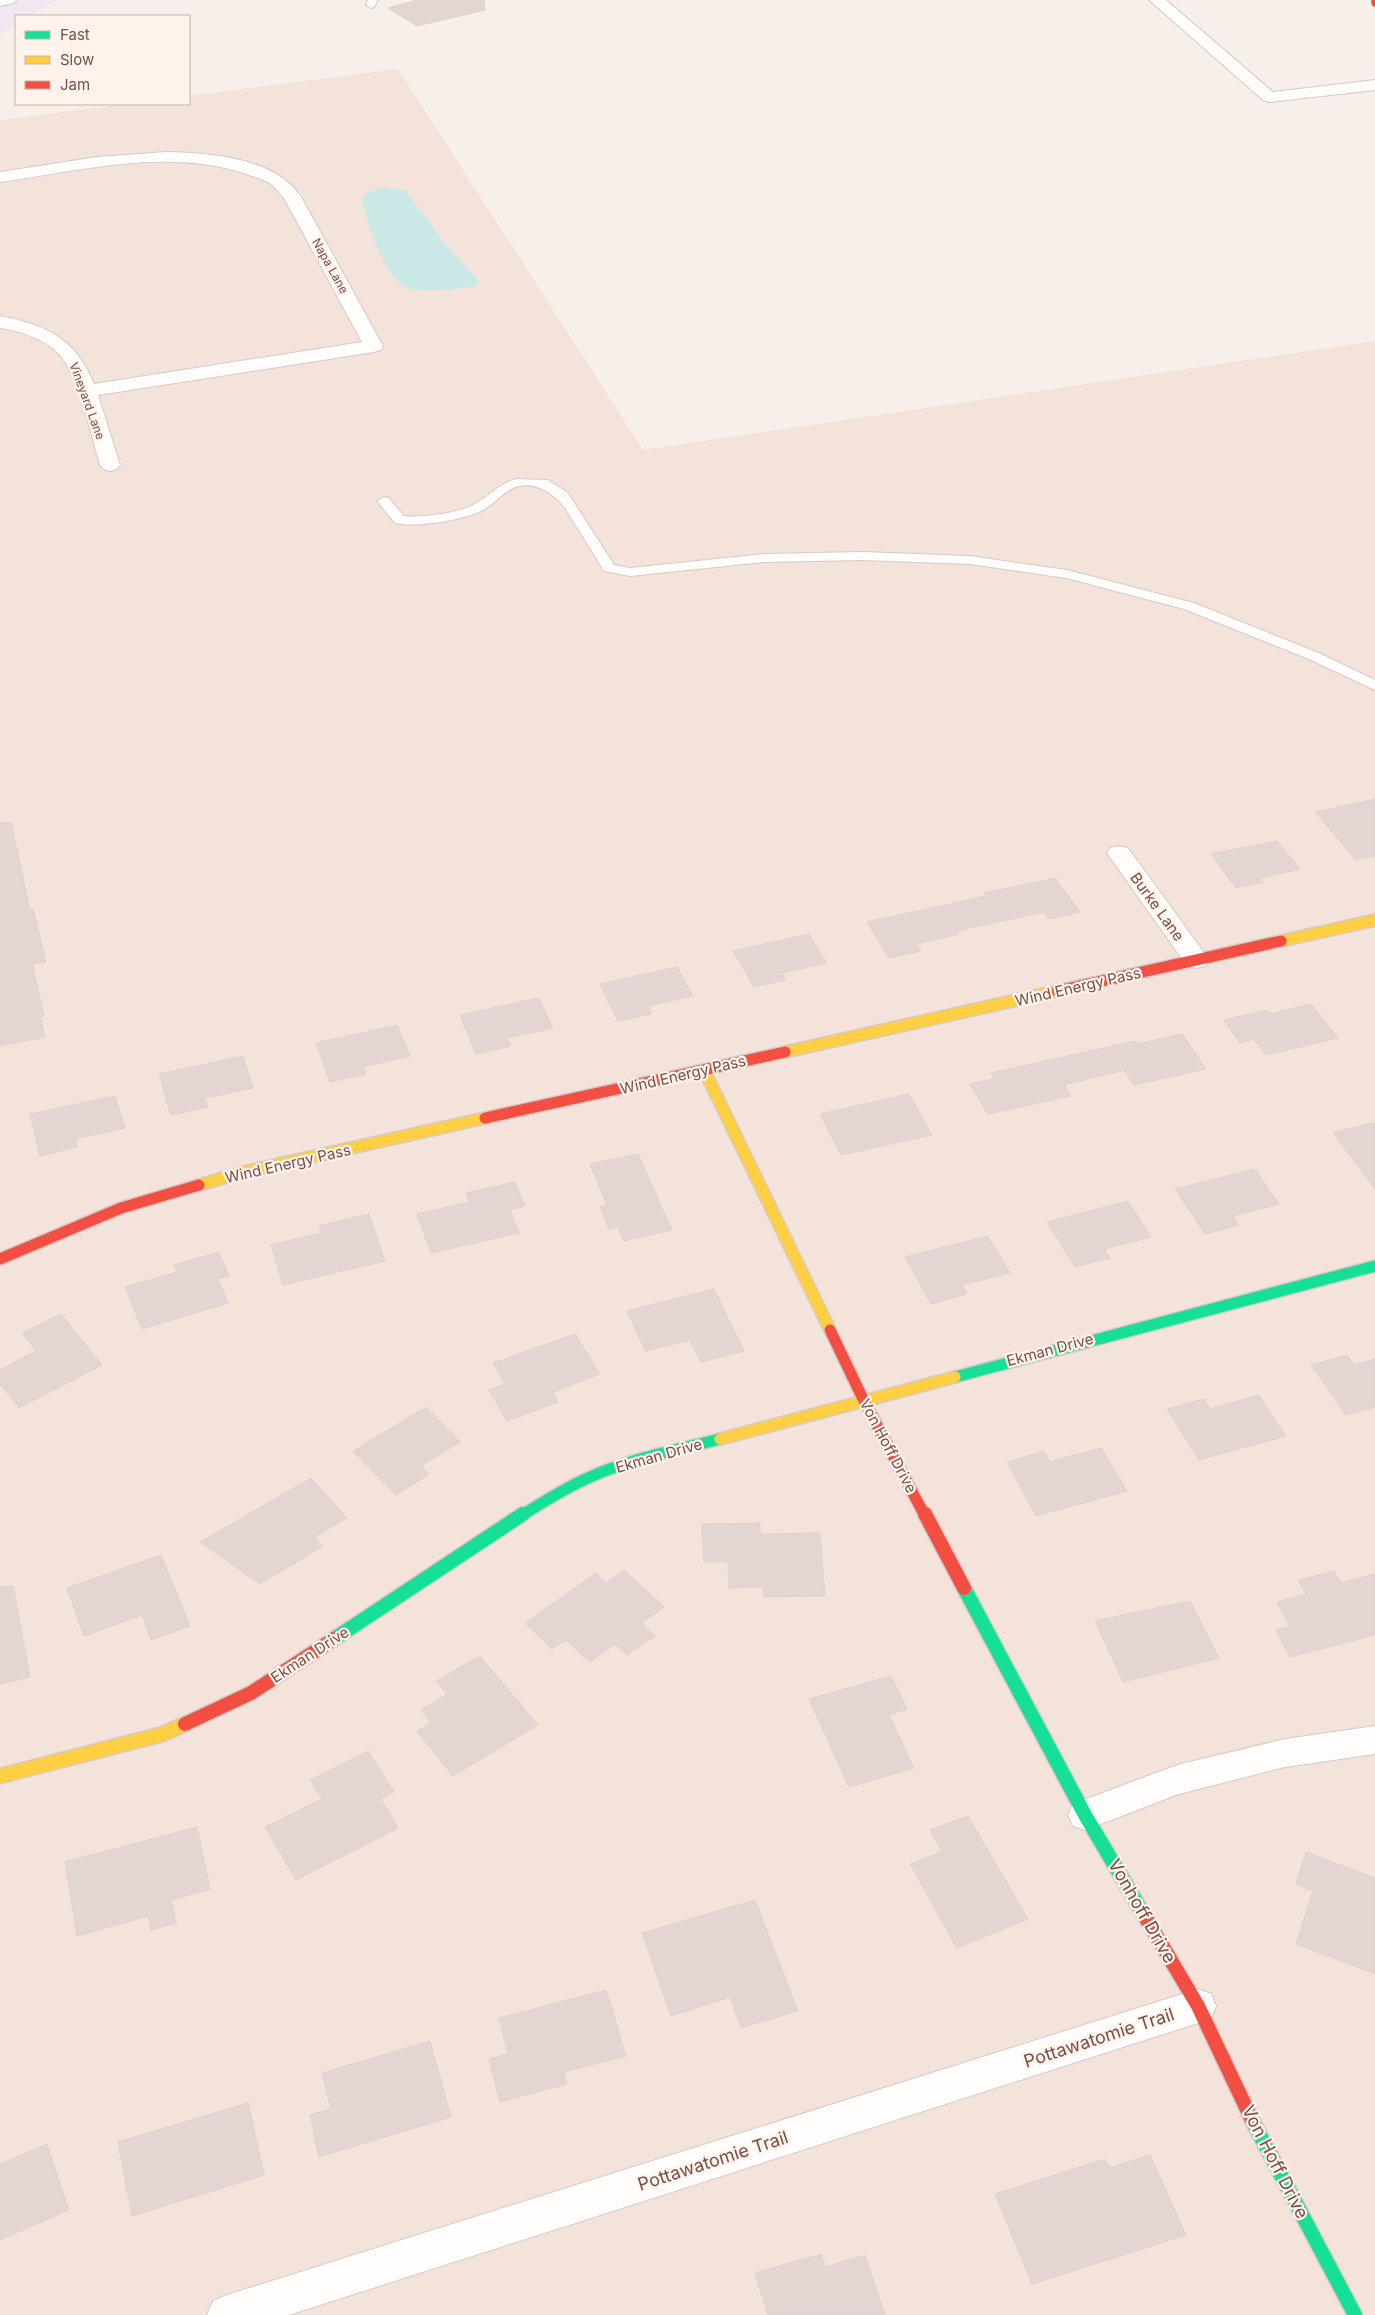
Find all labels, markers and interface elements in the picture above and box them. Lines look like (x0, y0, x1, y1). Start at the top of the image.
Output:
legend (15, 15, 190, 105)
text: Fast (60, 25, 90, 44)
text: Slow (60, 50, 94, 69)
text: Jam (60, 75, 90, 94)
street label: Napa Lane (309, 235, 352, 296)
street label: Vineyard Lane (67, 360, 108, 442)
street label: Burke Lane (1126, 869, 1189, 945)
street label: Wind Energy Pass (1013, 963, 1143, 1010)
street label: Wind Energy Pass (618, 1051, 748, 1098)
street label: Wind Energy Pass (223, 1140, 353, 1187)
street label: Ekman Drive (1004, 1329, 1095, 1370)
street label: Von Hoff Drive (856, 1395, 921, 1496)
street label: Ekman Drive (613, 1434, 704, 1477)
street label: Ekman Drive (267, 1622, 352, 1687)
street label: Vonhoff Drive (1104, 1855, 1181, 1967)
street label: Pottawatomie Trail (1021, 2003, 1177, 2072)
street label: Von Hoff Drive (1238, 2102, 1313, 2222)
street label: Pottawatomie Trail (635, 2126, 791, 2195)

